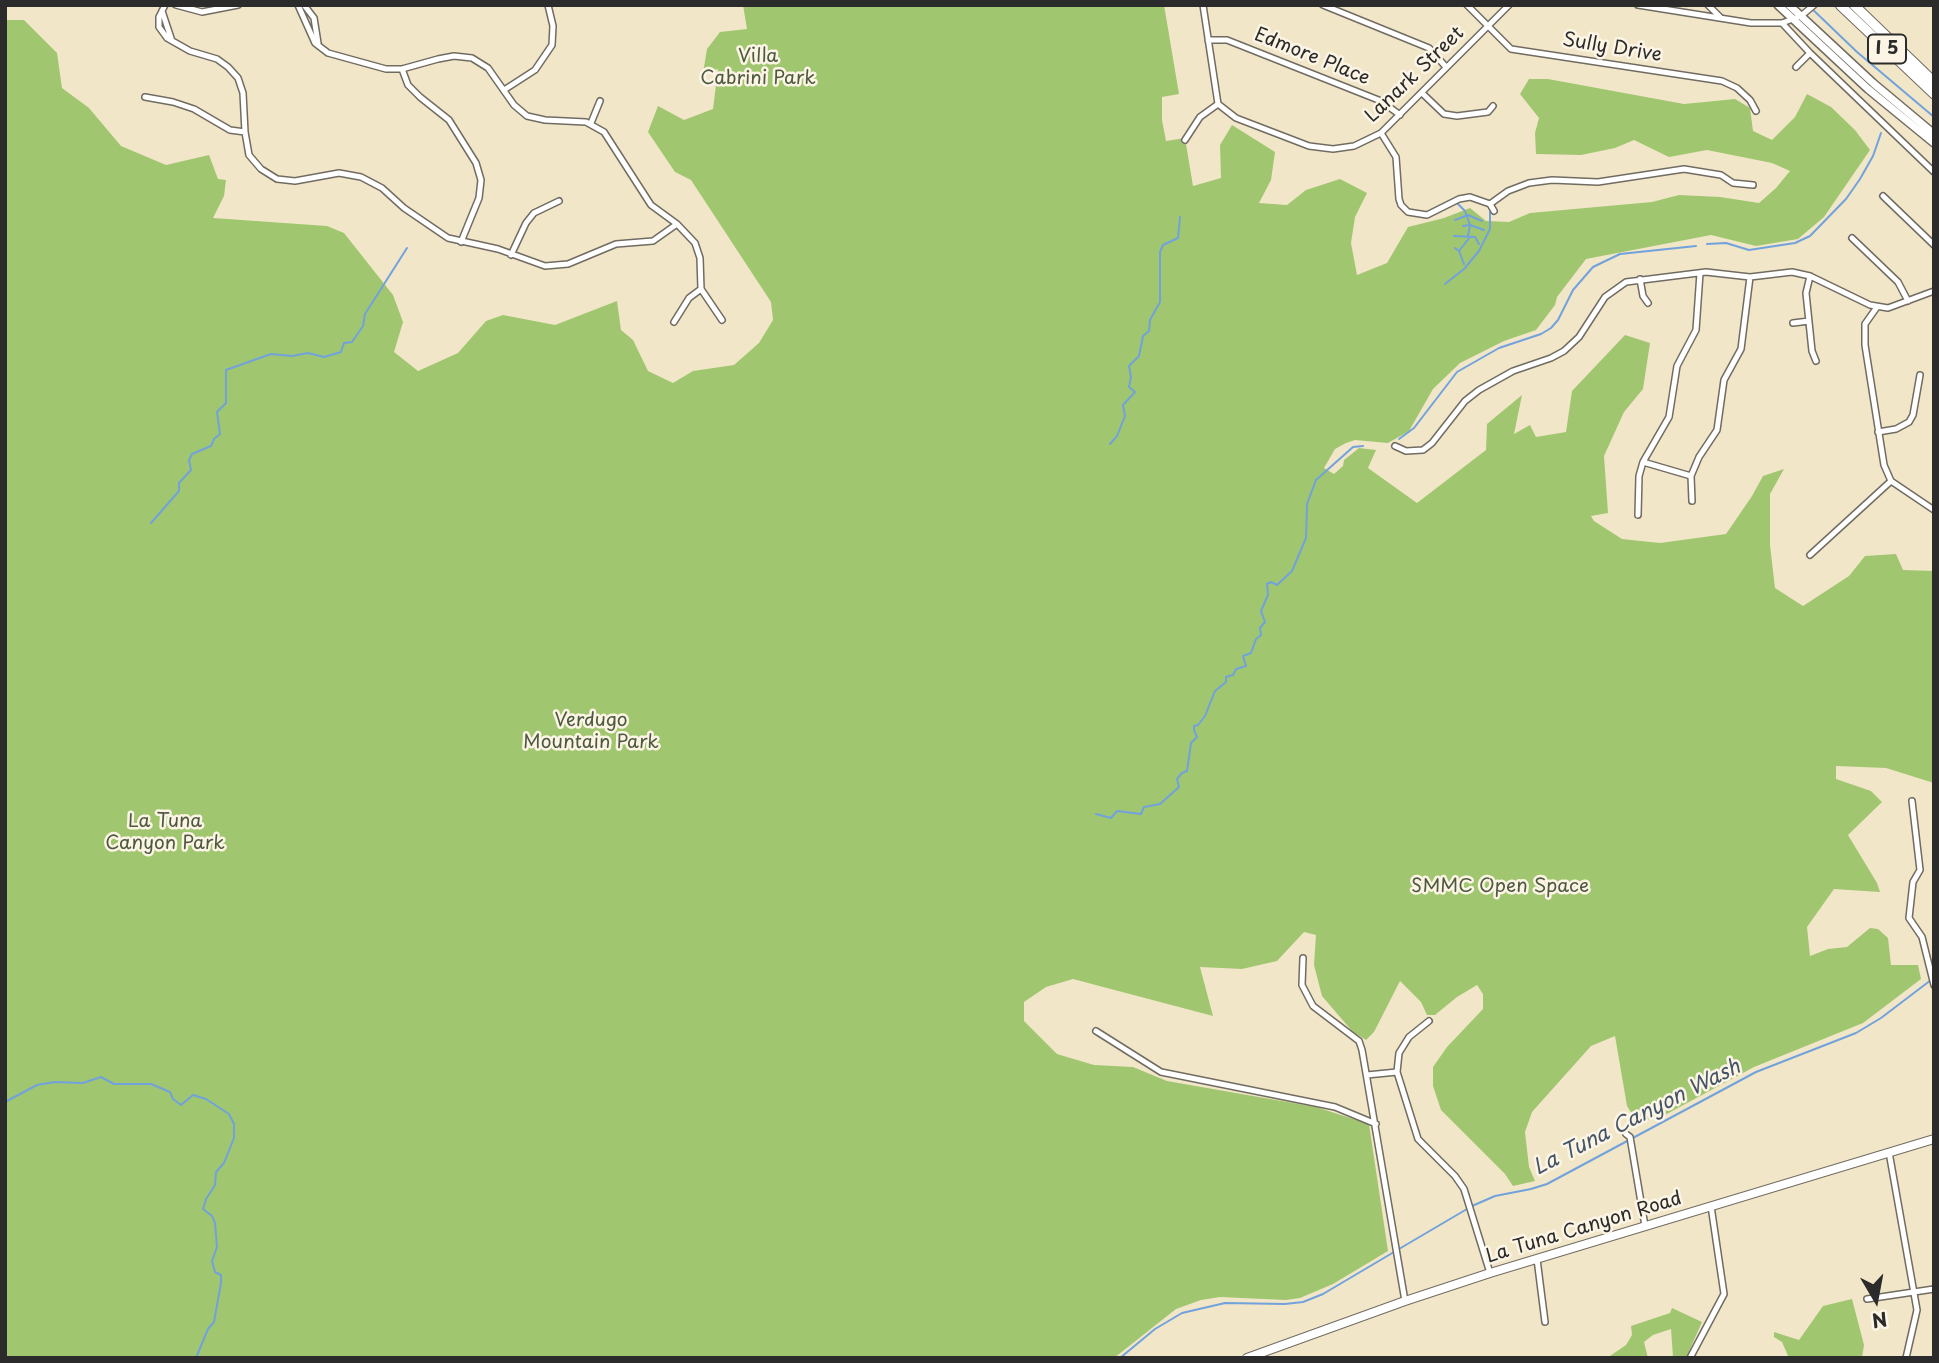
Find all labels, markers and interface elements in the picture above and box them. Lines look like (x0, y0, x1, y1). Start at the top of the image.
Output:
street label: Lanark Street (1361, 22, 1469, 128)
street label: Edmore Place (1251, 24, 1373, 90)
street label: Sully Drive (1561, 29, 1663, 67)
road number: I 5 (1868, 34, 1906, 64)
park label: Villa Cabrini Park (700, 46, 816, 90)
park label: Verdugo Mountain Park (523, 710, 659, 754)
park label: La Tuna Canyon Park (105, 811, 225, 855)
park label: SMMC Open Space (1411, 876, 1589, 898)
water label: La Tuna Canyon Wash (1529, 1055, 1745, 1181)
street label: La Tuna Canyon Road (1483, 1187, 1685, 1269)
north arrow (1841, 1265, 1911, 1335)
text: N (1870, 1306, 1889, 1336)

